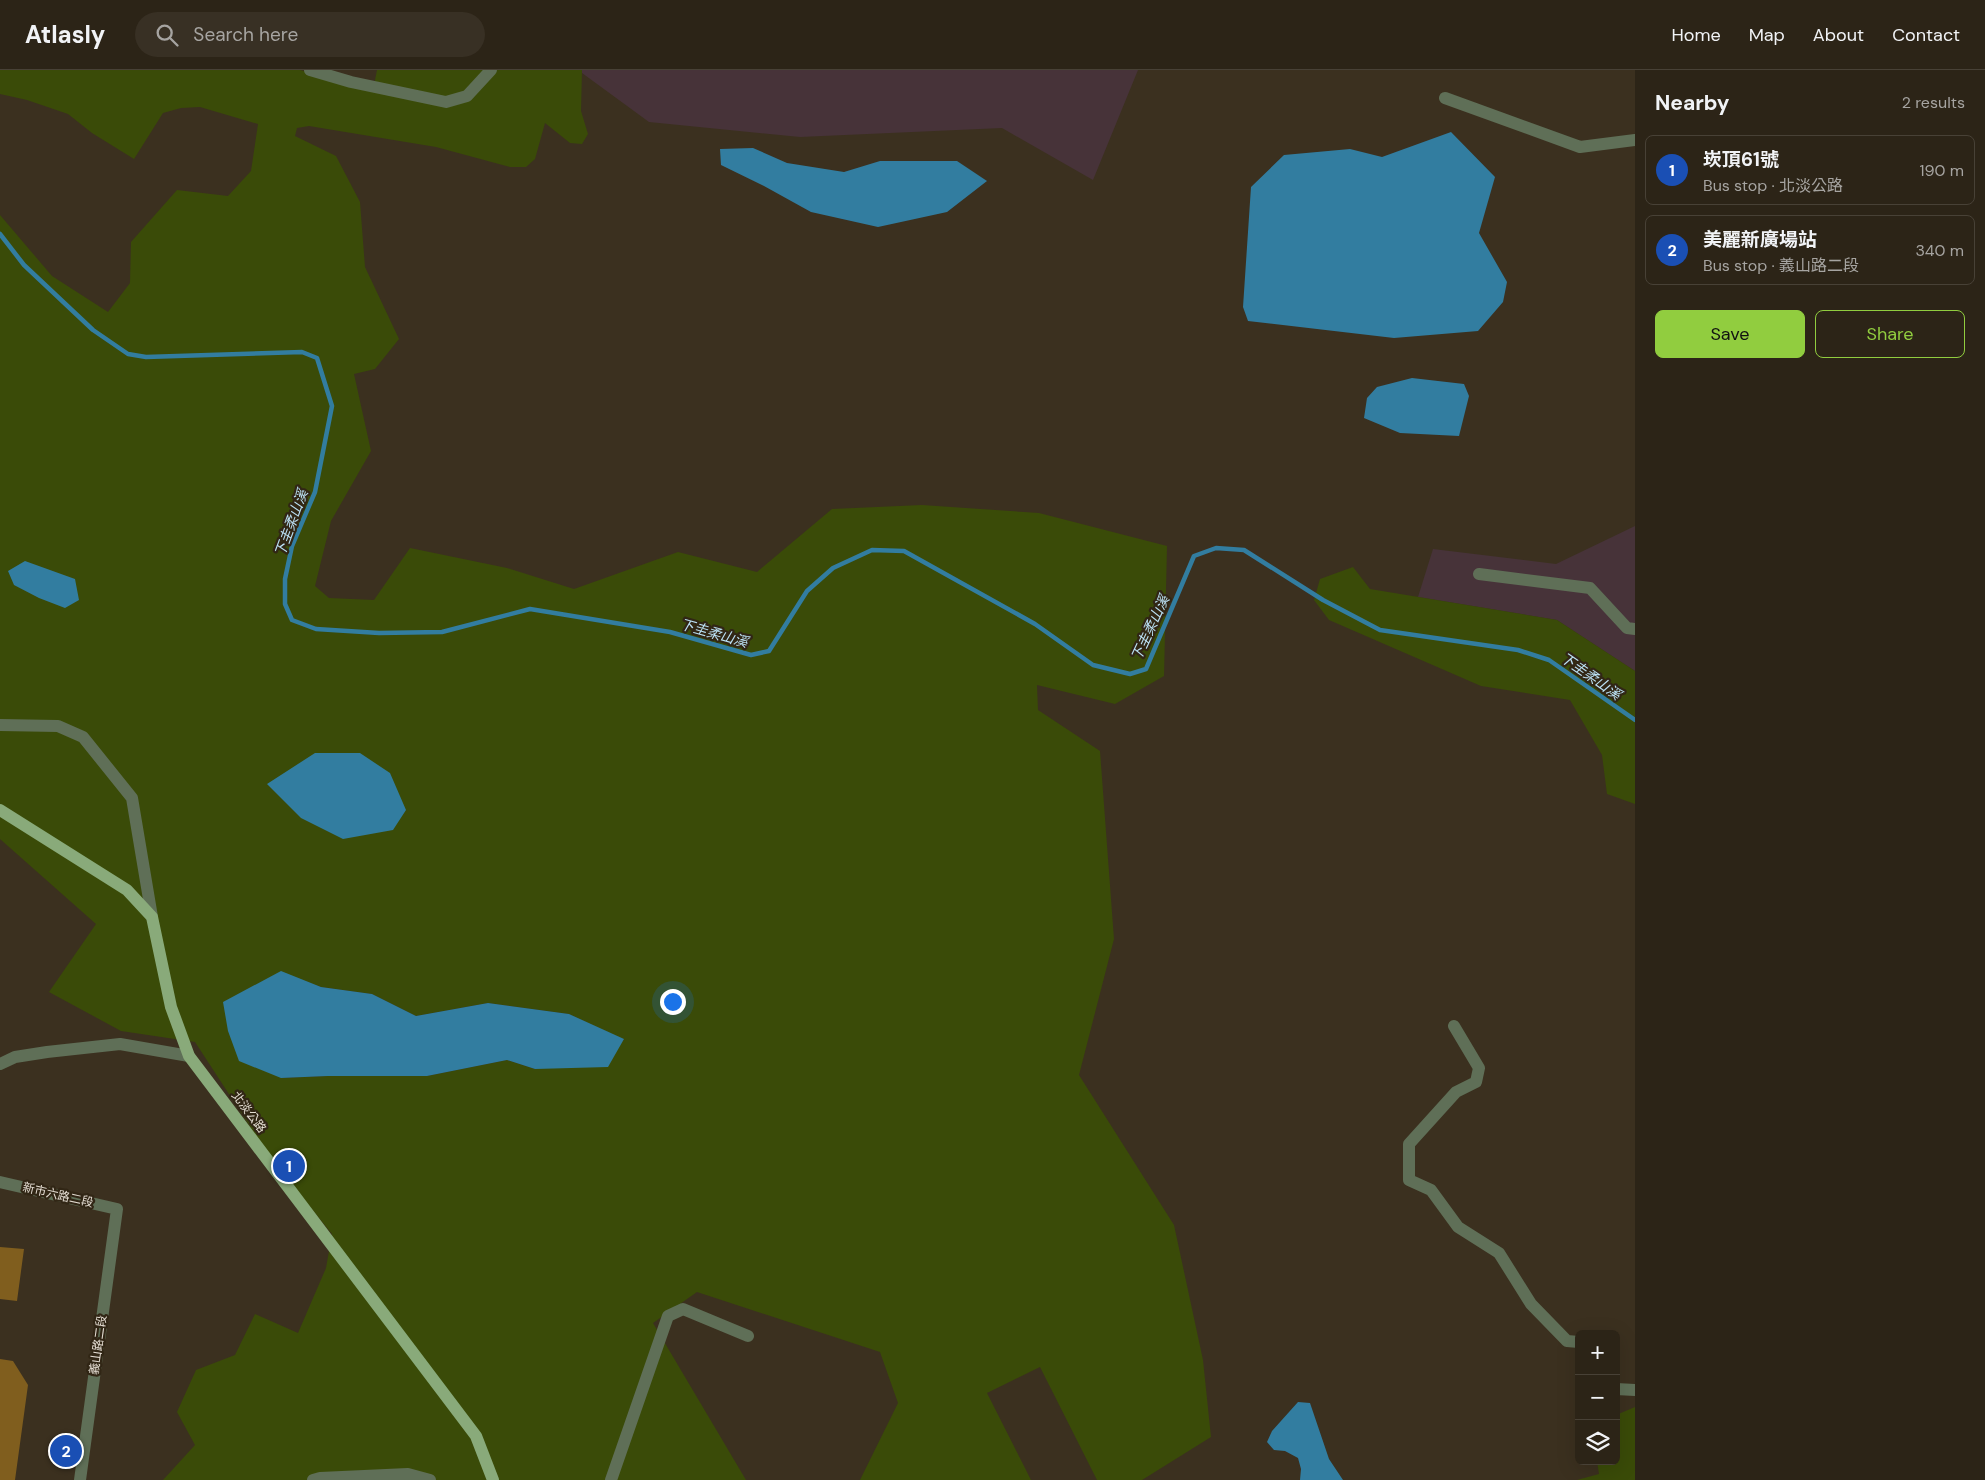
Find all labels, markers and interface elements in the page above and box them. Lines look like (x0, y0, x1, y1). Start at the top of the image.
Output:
search box (135, 12, 485, 57)
text: Atlasly (25, 19, 105, 50)
icon: search (153, 21, 181, 49)
text: Search here (193, 22, 298, 47)
text: Home (1671, 23, 1721, 47)
text: Map (1749, 23, 1785, 47)
text: About (1813, 23, 1864, 47)
text: Contact (1892, 23, 1960, 47)
text: Nearby (1655, 89, 1729, 117)
text: 2 results (1902, 92, 1965, 113)
text: 崁頂61號 (1703, 147, 1779, 172)
text: 1 (1669, 160, 1675, 181)
text: 190 m (1920, 160, 1964, 181)
text: Bus stop · 北淡公路 (1703, 175, 1843, 196)
text: 美麗新廣場站 (1703, 227, 1817, 252)
text: 2 (1667, 240, 1677, 261)
text: 340 m (1915, 240, 1964, 261)
text: Bus stop · 義山路二段 (1703, 255, 1859, 276)
button: Save (1655, 310, 1805, 358)
button: Share (1815, 310, 1965, 358)
water label: 下圭柔山溪 (271, 485, 312, 559)
water label: 下圭柔山溪 (1127, 591, 1174, 664)
water label: 下圭柔山溪 (678, 615, 752, 652)
water label: 下圭柔山溪 (1557, 649, 1626, 705)
your location (660, 989, 686, 1015)
street label: 北淡公路 (228, 1088, 270, 1136)
pin: 1 (273, 1147, 305, 1185)
street label: 新市六路二段 (21, 1179, 95, 1211)
street label: 義山路二段 (86, 1314, 110, 1376)
map controls (1575, 1330, 1620, 1465)
button: + (1575, 1330, 1620, 1375)
button: − (1575, 1375, 1620, 1420)
button: layers (1575, 1420, 1620, 1465)
pin: 2 (50, 1432, 82, 1470)

